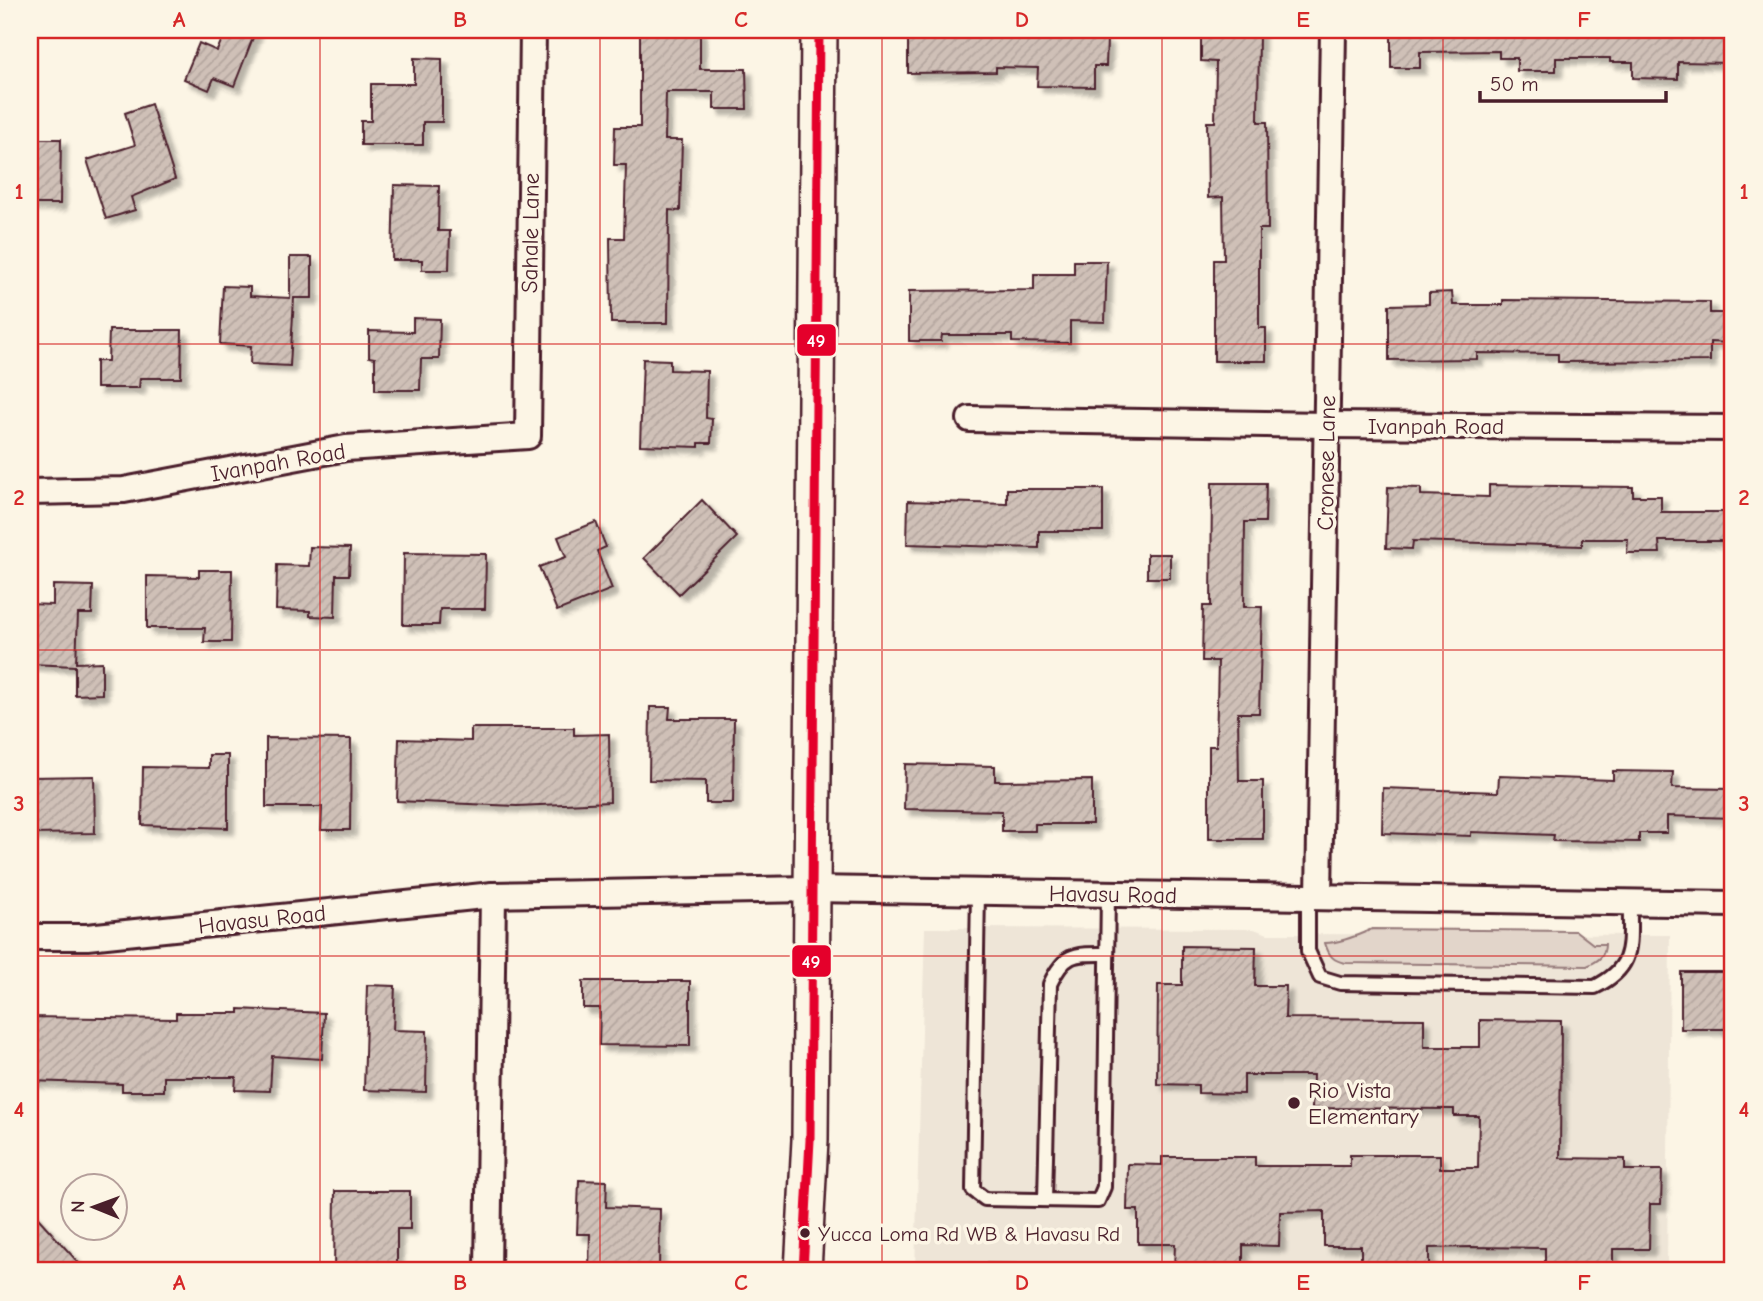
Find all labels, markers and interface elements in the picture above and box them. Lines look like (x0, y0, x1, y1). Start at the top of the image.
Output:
text: A (173, 6, 186, 33)
text: B (453, 6, 467, 33)
text: C (734, 6, 748, 33)
text: D (1015, 6, 1029, 33)
text: E (1296, 6, 1310, 33)
text: F (1577, 6, 1591, 33)
scale bar (1480, 60, 1665, 104)
text: 50 m (1490, 72, 1539, 96)
street label: Sahale Lane (516, 173, 545, 293)
text: 1 (14, 178, 24, 205)
text: 1 (1739, 178, 1749, 205)
line badge: 49 (796, 323, 837, 357)
text: 49 (807, 330, 825, 352)
street label: Cronese Lane (1312, 395, 1341, 531)
street label: Ivanpah Road (1368, 413, 1504, 440)
street label: Ivanpah Road (209, 437, 348, 488)
text: 2 (13, 484, 25, 511)
text: 2 (1738, 484, 1750, 511)
text: 3 (13, 790, 25, 817)
text: 3 (1738, 790, 1750, 817)
street label: Havasu Road (1049, 880, 1177, 909)
street label: Havasu Road (197, 899, 327, 940)
line badge: 49 (791, 944, 832, 978)
text: 49 (802, 951, 820, 973)
place label: Rio Vista Elementary (1308, 1077, 1420, 1130)
marker: Rio Vista Elementary (1286, 1095, 1302, 1111)
text: 4 (14, 1096, 25, 1123)
text: 4 (1739, 1096, 1750, 1123)
north arrow (60, 1172, 130, 1242)
text: N (67, 1200, 89, 1213)
place label: Yucca Loma Rd WB & Havasu Rd (818, 1222, 1120, 1246)
marker: Yucca Loma Rd WB & Havasu Rd (798, 1226, 812, 1240)
text: A (173, 1269, 186, 1296)
text: B (453, 1269, 467, 1296)
text: C (734, 1269, 748, 1296)
text: D (1015, 1269, 1029, 1296)
text: E (1296, 1269, 1310, 1296)
text: F (1577, 1269, 1591, 1296)

